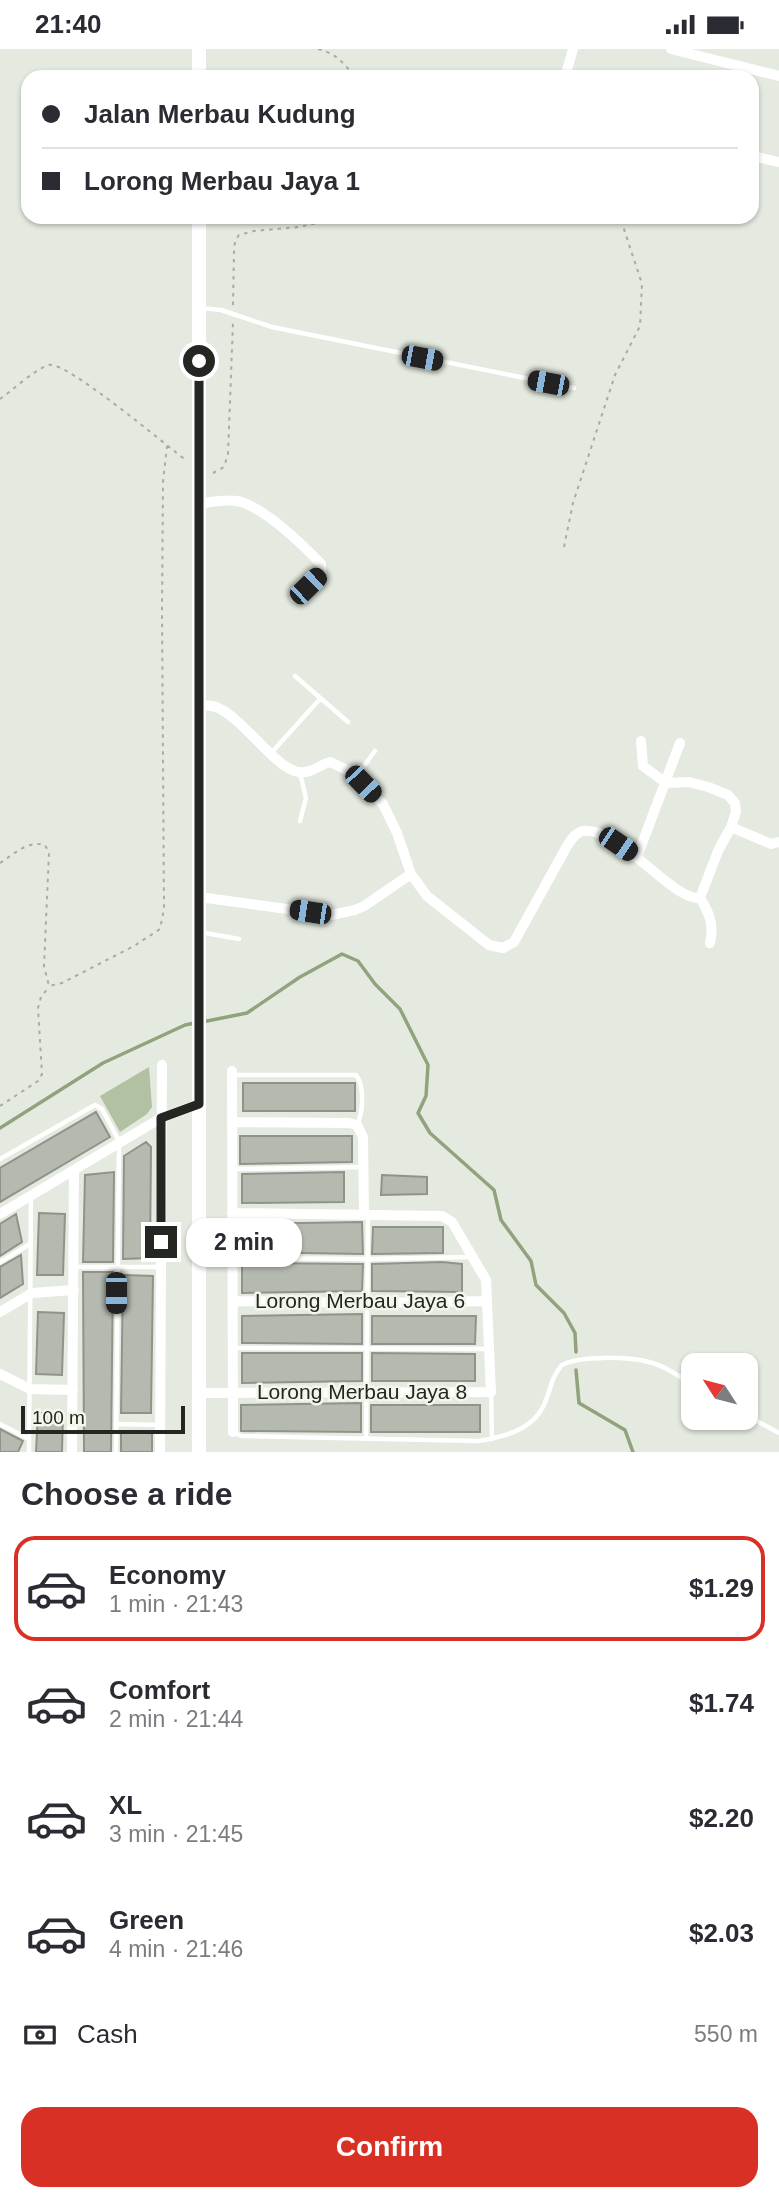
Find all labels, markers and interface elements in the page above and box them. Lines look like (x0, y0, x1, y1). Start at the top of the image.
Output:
text: 21:40 (35, 9, 102, 39)
text: Jalan Merbau Kudung (84, 99, 356, 129)
text: Lorong Merbau Jaya 1 (84, 166, 360, 196)
car (400, 344, 445, 372)
route start (183, 345, 215, 377)
car (526, 369, 571, 397)
car (286, 564, 331, 608)
car (341, 762, 386, 806)
car (595, 824, 642, 864)
car (288, 898, 333, 926)
callout: 2 min (186, 1217, 301, 1267)
route end (145, 1226, 177, 1258)
text: 2 min (214, 1229, 274, 1255)
car (106, 1272, 127, 1314)
street label: Lorong Merbau Jaya 6 (255, 1289, 465, 1312)
north arrow (681, 1353, 758, 1430)
map controls (681, 1353, 758, 1430)
street label: Lorong Merbau Jaya 8 (257, 1380, 467, 1403)
scale bar (21, 1403, 186, 1435)
text: 100 m (32, 1407, 85, 1428)
text: Choose a ride (21, 1476, 233, 1512)
icon: car (25, 1557, 88, 1620)
text: Economy (109, 1560, 226, 1590)
text: $1.29 (689, 1573, 754, 1603)
text: 1 min · 21:43 (109, 1591, 243, 1617)
icon: car (25, 1672, 88, 1735)
text: Comfort (109, 1675, 210, 1705)
text: $1.74 (689, 1688, 754, 1718)
text: 2 min · 21:44 (109, 1706, 243, 1732)
icon: car (25, 1787, 88, 1850)
text: XL (109, 1790, 142, 1820)
text: $2.20 (689, 1803, 754, 1833)
text: 3 min · 21:45 (109, 1821, 243, 1847)
icon: car (25, 1902, 88, 1965)
text: Green (109, 1905, 184, 1935)
text: $2.03 (689, 1918, 754, 1948)
text: 4 min · 21:46 (109, 1936, 243, 1962)
icon: cash (21, 2016, 59, 2054)
text: Cash (77, 2019, 138, 2049)
text: 550 m (694, 2021, 758, 2047)
button: Confirm (21, 2107, 758, 2187)

